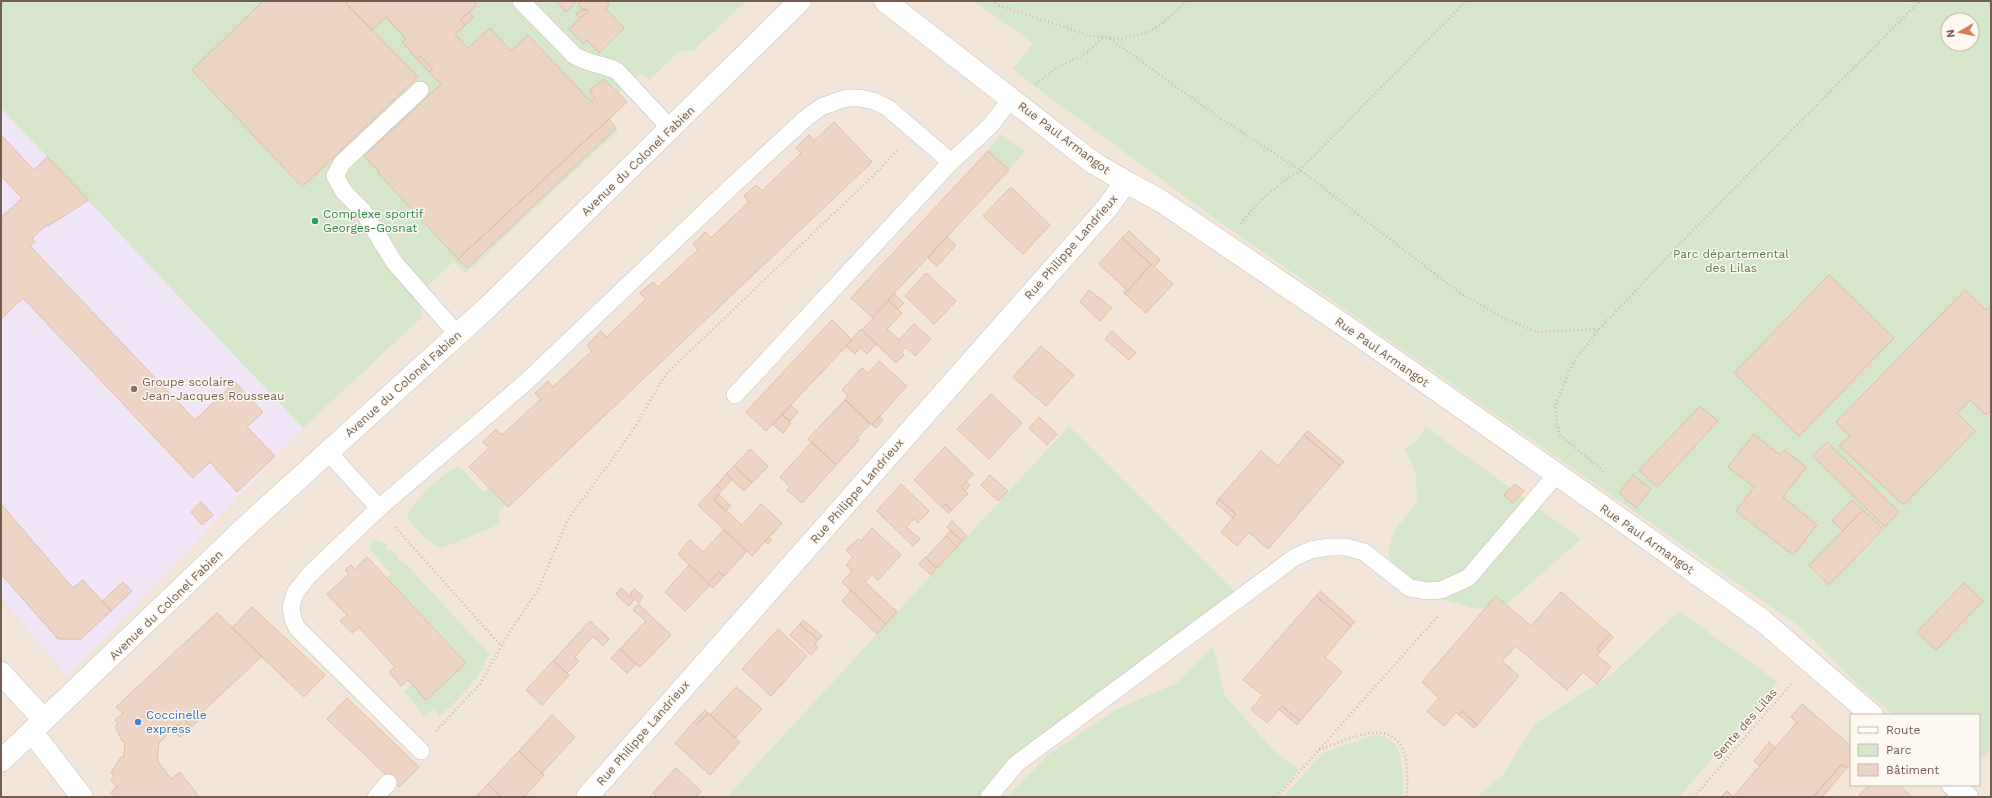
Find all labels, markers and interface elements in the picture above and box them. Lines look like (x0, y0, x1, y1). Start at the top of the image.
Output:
north arrow (1940, 12, 1980, 52)
text: N (1944, 28, 1958, 39)
street label: Rue Paul Armangot (1015, 99, 1113, 177)
street label: Avenue du Colonel Fabien (578, 103, 698, 219)
street label: Rue Philippe Landrieux (1021, 192, 1121, 302)
place label: Complexe sportif Georges-Gosnat (323, 207, 424, 235)
marker: Complexe sportif Georges-Gosnat (310, 216, 320, 226)
park label: Parc départemental des Lilas (1673, 247, 1789, 275)
street label: Rue Paul Armangot (1332, 314, 1432, 390)
street label: Avenue du Colonel Fabien (342, 328, 464, 440)
place label: Groupe scolaire Jean-Jacques Rousseau (142, 375, 284, 403)
marker: Groupe scolaire Jean-Jacques Rousseau (129, 384, 139, 394)
street label: Rue Philippe Landrieux (807, 436, 907, 546)
street label: Rue Paul Armangot (1597, 501, 1697, 577)
street label: Avenue du Colonel Fabien (106, 547, 226, 663)
street label: Rue Philippe Landrieux (593, 678, 693, 788)
street label: Sente des Lilas (1710, 685, 1780, 763)
place label: Coccinelle express (146, 708, 207, 736)
legend (1850, 714, 1980, 786)
marker: Coccinelle express (133, 717, 143, 727)
text: Route (1886, 723, 1920, 737)
text: Parc (1886, 743, 1912, 757)
text: Bâtiment (1886, 763, 1939, 777)

